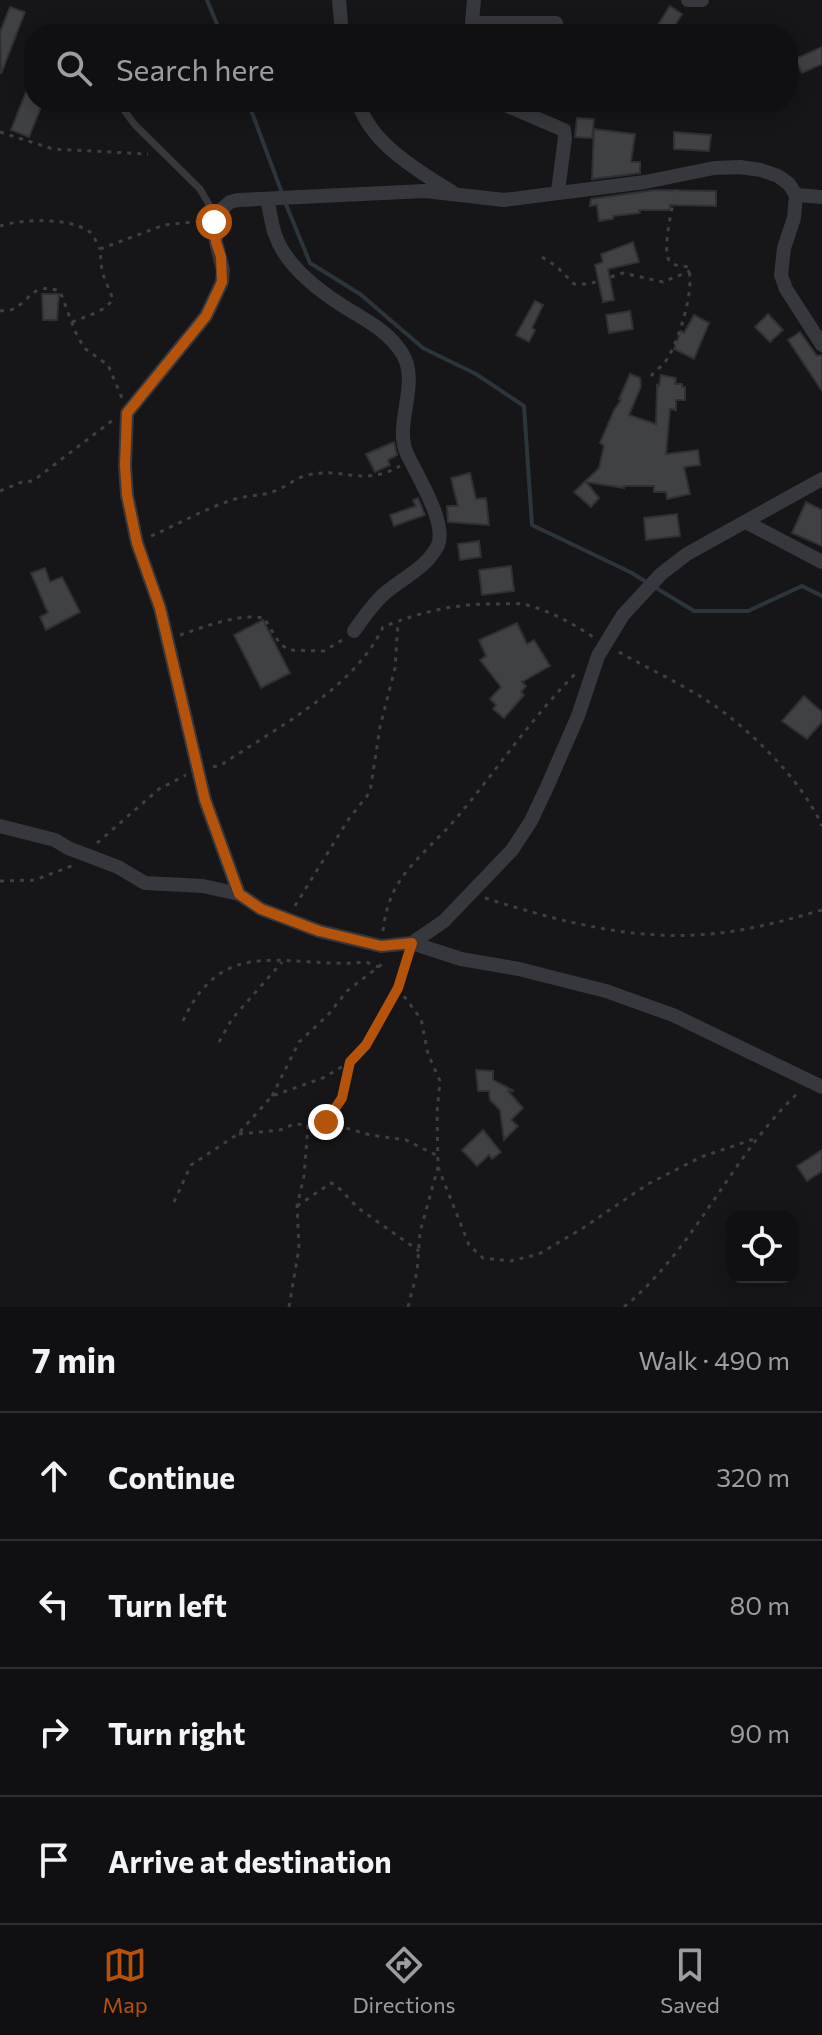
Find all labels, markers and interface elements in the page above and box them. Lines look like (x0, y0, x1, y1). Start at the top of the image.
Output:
search box (24, 24, 798, 112)
icon: search (52, 46, 96, 90)
text: Search here (116, 50, 275, 87)
route start (196, 204, 232, 240)
route end (308, 1104, 344, 1140)
map controls (726, 1211, 798, 1283)
button: locate (726, 1211, 798, 1283)
text: 7 min (32, 1338, 116, 1380)
text: Walk · 490 m (638, 1344, 790, 1375)
icon: ahead (32, 1454, 76, 1498)
text: Continue (108, 1458, 235, 1495)
text: 320 m (716, 1461, 790, 1492)
icon: left (32, 1582, 76, 1626)
text: Turn left (108, 1586, 227, 1623)
text: 80 m (730, 1589, 790, 1620)
icon: right (32, 1710, 76, 1754)
text: Turn right (108, 1714, 245, 1751)
text: 90 m (730, 1717, 790, 1748)
icon: arrive (32, 1838, 76, 1882)
text: Arrive at destination (108, 1842, 392, 1879)
tab: Map (102, 1943, 148, 2018)
tab: Directions (352, 1943, 456, 2018)
tab: Saved (660, 1943, 720, 2018)

